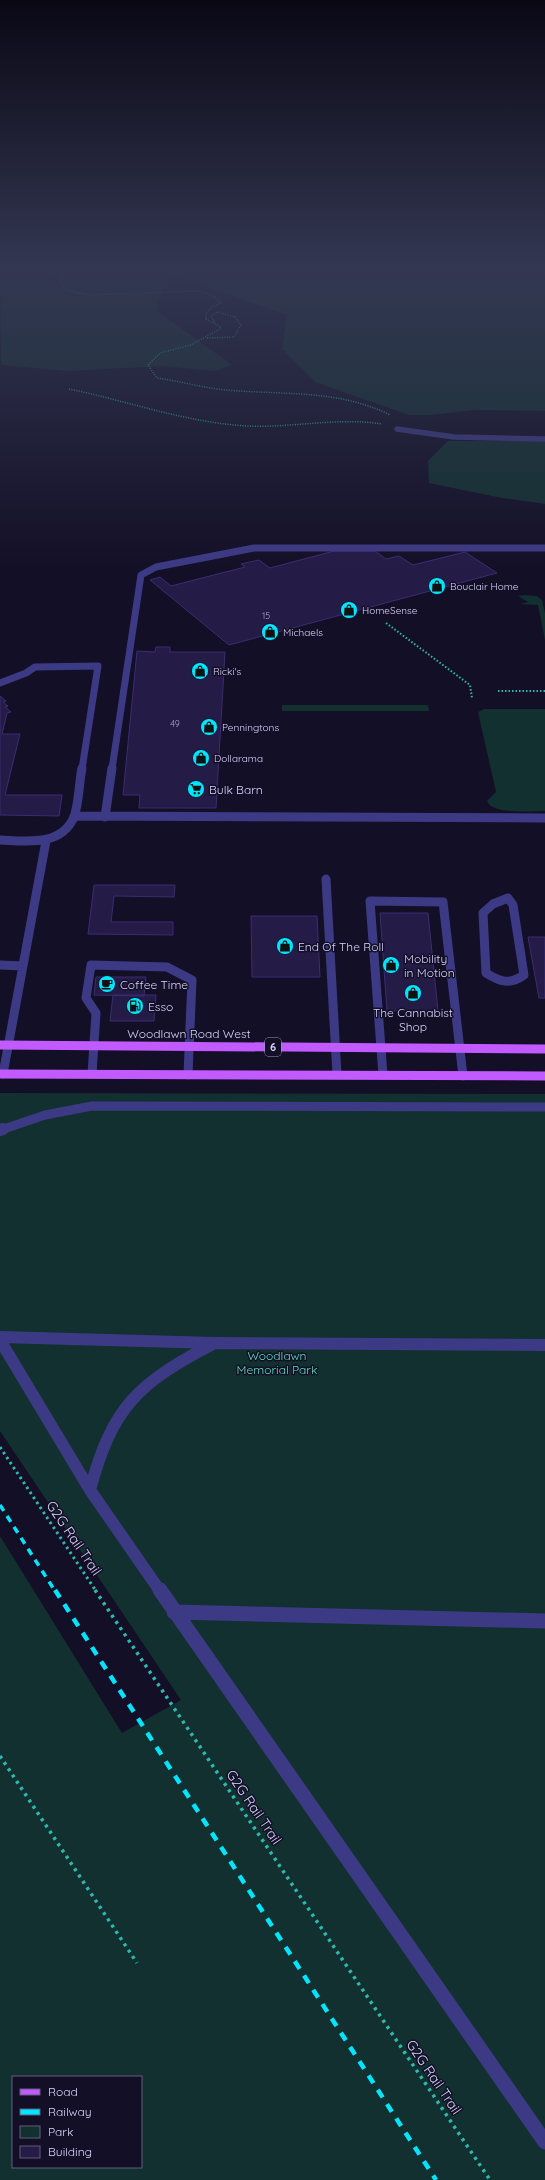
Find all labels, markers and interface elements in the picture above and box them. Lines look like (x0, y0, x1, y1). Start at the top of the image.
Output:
shop icon: Bouclair Home (427, 576, 447, 596)
place label: Bouclair Home (450, 580, 519, 593)
shop icon: HomeSense (339, 600, 359, 620)
place label: HomeSense (362, 604, 418, 617)
house number: 15 (262, 610, 270, 621)
shop icon: Michaels (260, 622, 280, 642)
place label: Michaels (283, 626, 323, 639)
shop icon: Ricki's (190, 661, 210, 681)
place label: Ricki's (213, 665, 241, 678)
shop icon: Penningtons (199, 717, 219, 737)
house number: 49 (170, 718, 180, 729)
place label: Penningtons (222, 721, 279, 734)
shop icon: Dollarama (191, 748, 211, 768)
place label: Dollarama (214, 752, 263, 765)
supermarket icon: Bulk Barn (186, 779, 206, 799)
place label: Bulk Barn (209, 782, 263, 797)
shop icon: End Of The Roll (275, 936, 295, 956)
place label: End Of The Roll (298, 939, 384, 954)
place label: Mobility in Motion (404, 951, 455, 980)
shop icon: Mobility in Motion (381, 955, 401, 975)
cafe icon: Coffee Time (97, 974, 117, 994)
place label: Coffee Time (120, 977, 188, 992)
shop icon: The Cannabist Shop (403, 983, 423, 1003)
fuel station icon: Esso (125, 996, 145, 1016)
place label: Esso (148, 999, 173, 1014)
place label: The Cannabist Shop (373, 1005, 453, 1034)
street label: Woodlawn Road West (127, 1026, 251, 1041)
road number: 6 (265, 1038, 281, 1056)
park label: Woodlawn Memorial Park (237, 1348, 317, 1377)
street label: G2G Rail Trail (42, 1497, 106, 1579)
street label: G2G Rail Trail (222, 1766, 286, 1848)
street label: G2G Rail Trail (402, 2036, 466, 2118)
legend (12, 2076, 142, 2168)
text: Road (48, 2084, 78, 2099)
text: Railway (48, 2104, 92, 2119)
text: Park (48, 2124, 73, 2139)
text: Building (48, 2144, 92, 2159)

